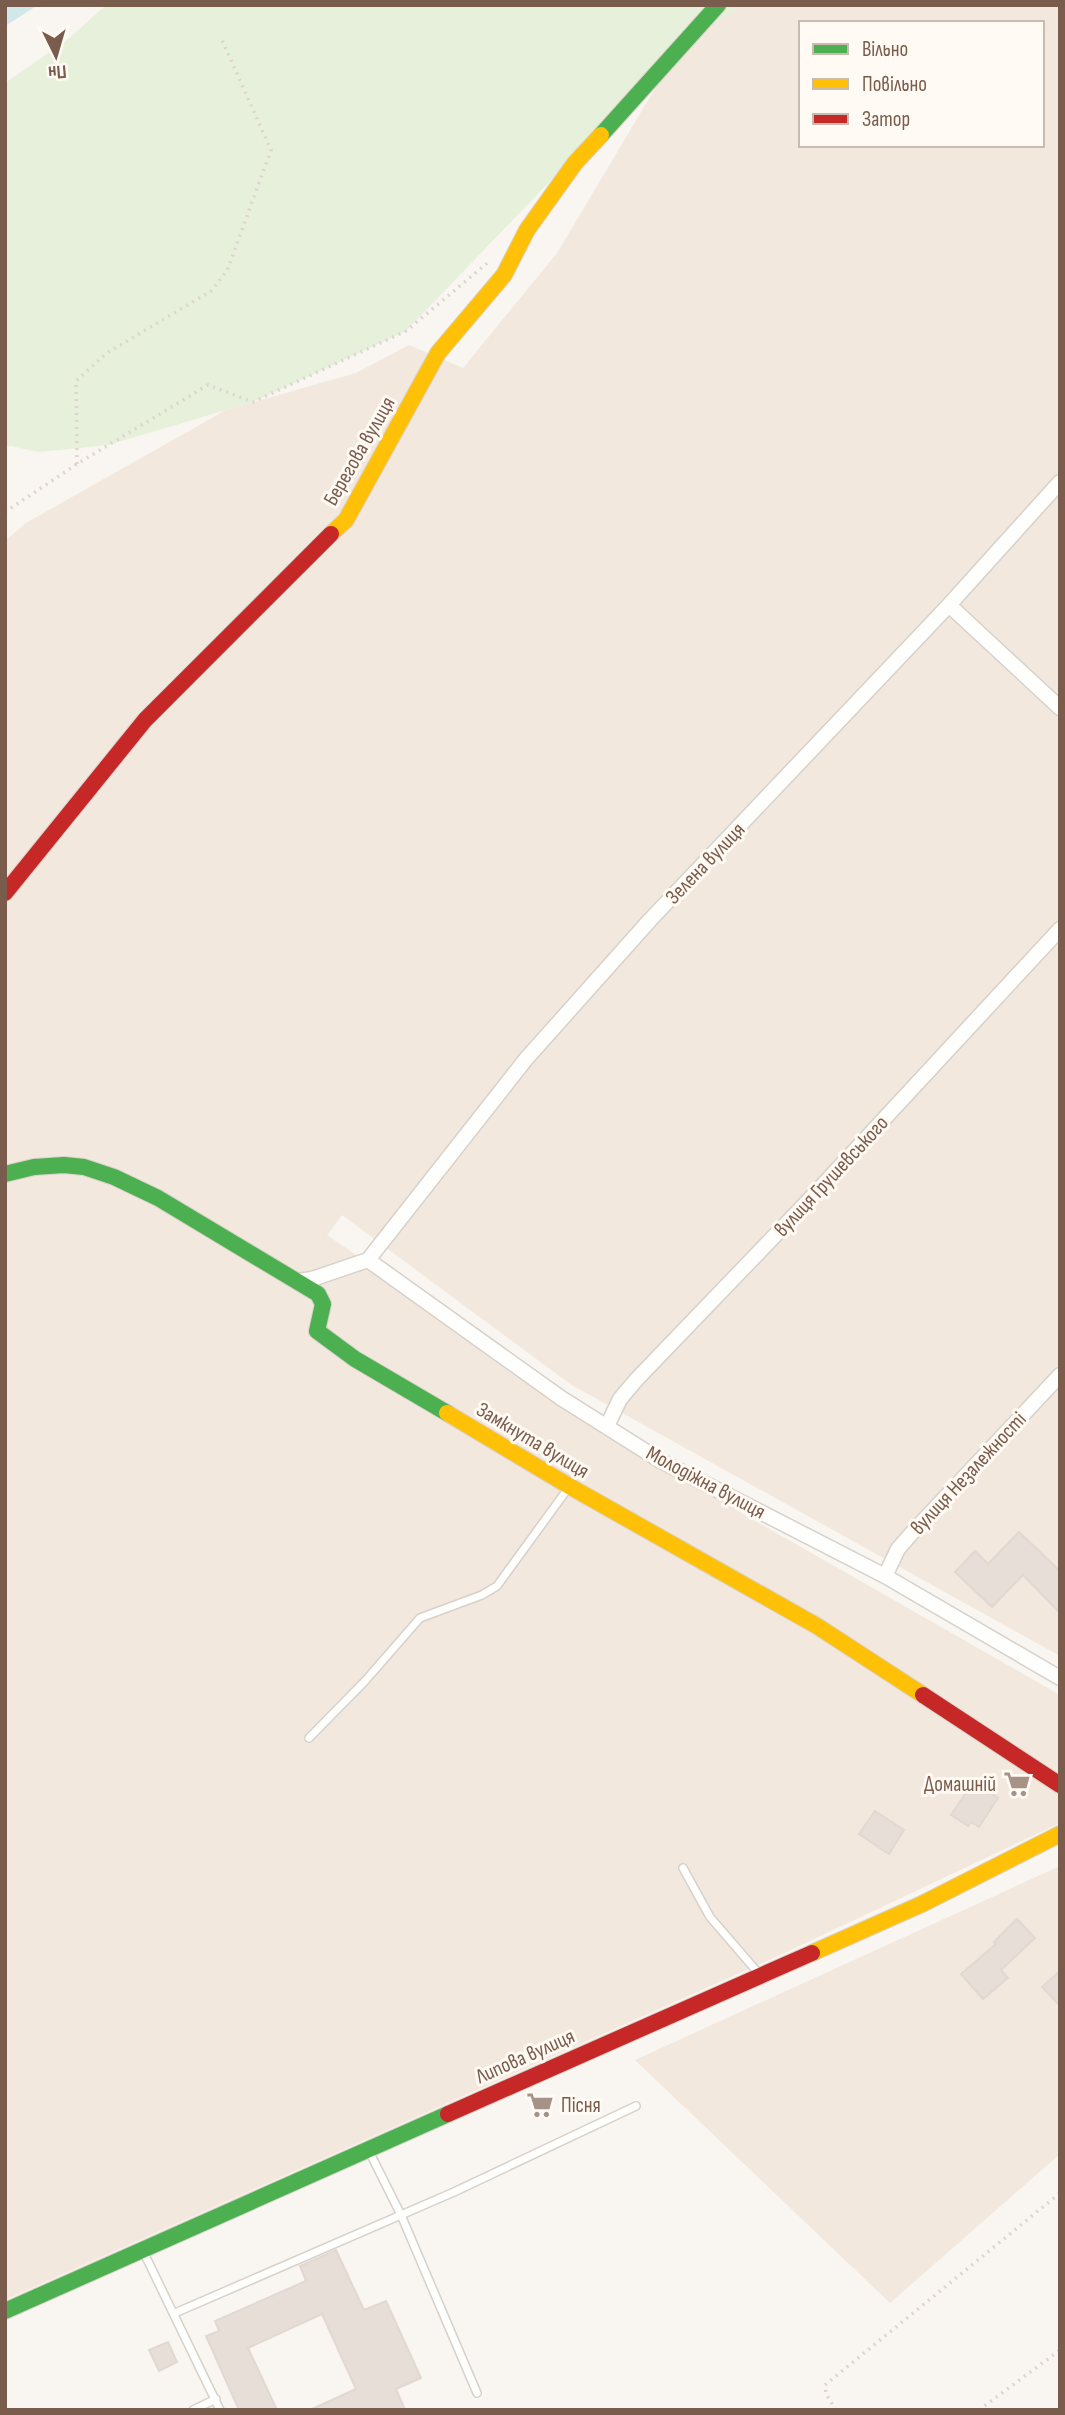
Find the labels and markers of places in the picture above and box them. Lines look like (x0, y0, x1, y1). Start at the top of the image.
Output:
supermarket icon: Домашній (1002, 1769, 1032, 1799)
place label: Домашній (924, 1772, 996, 1797)
supermarket icon: Пісня (525, 2090, 555, 2120)
place label: Пісня (561, 2093, 601, 2118)

